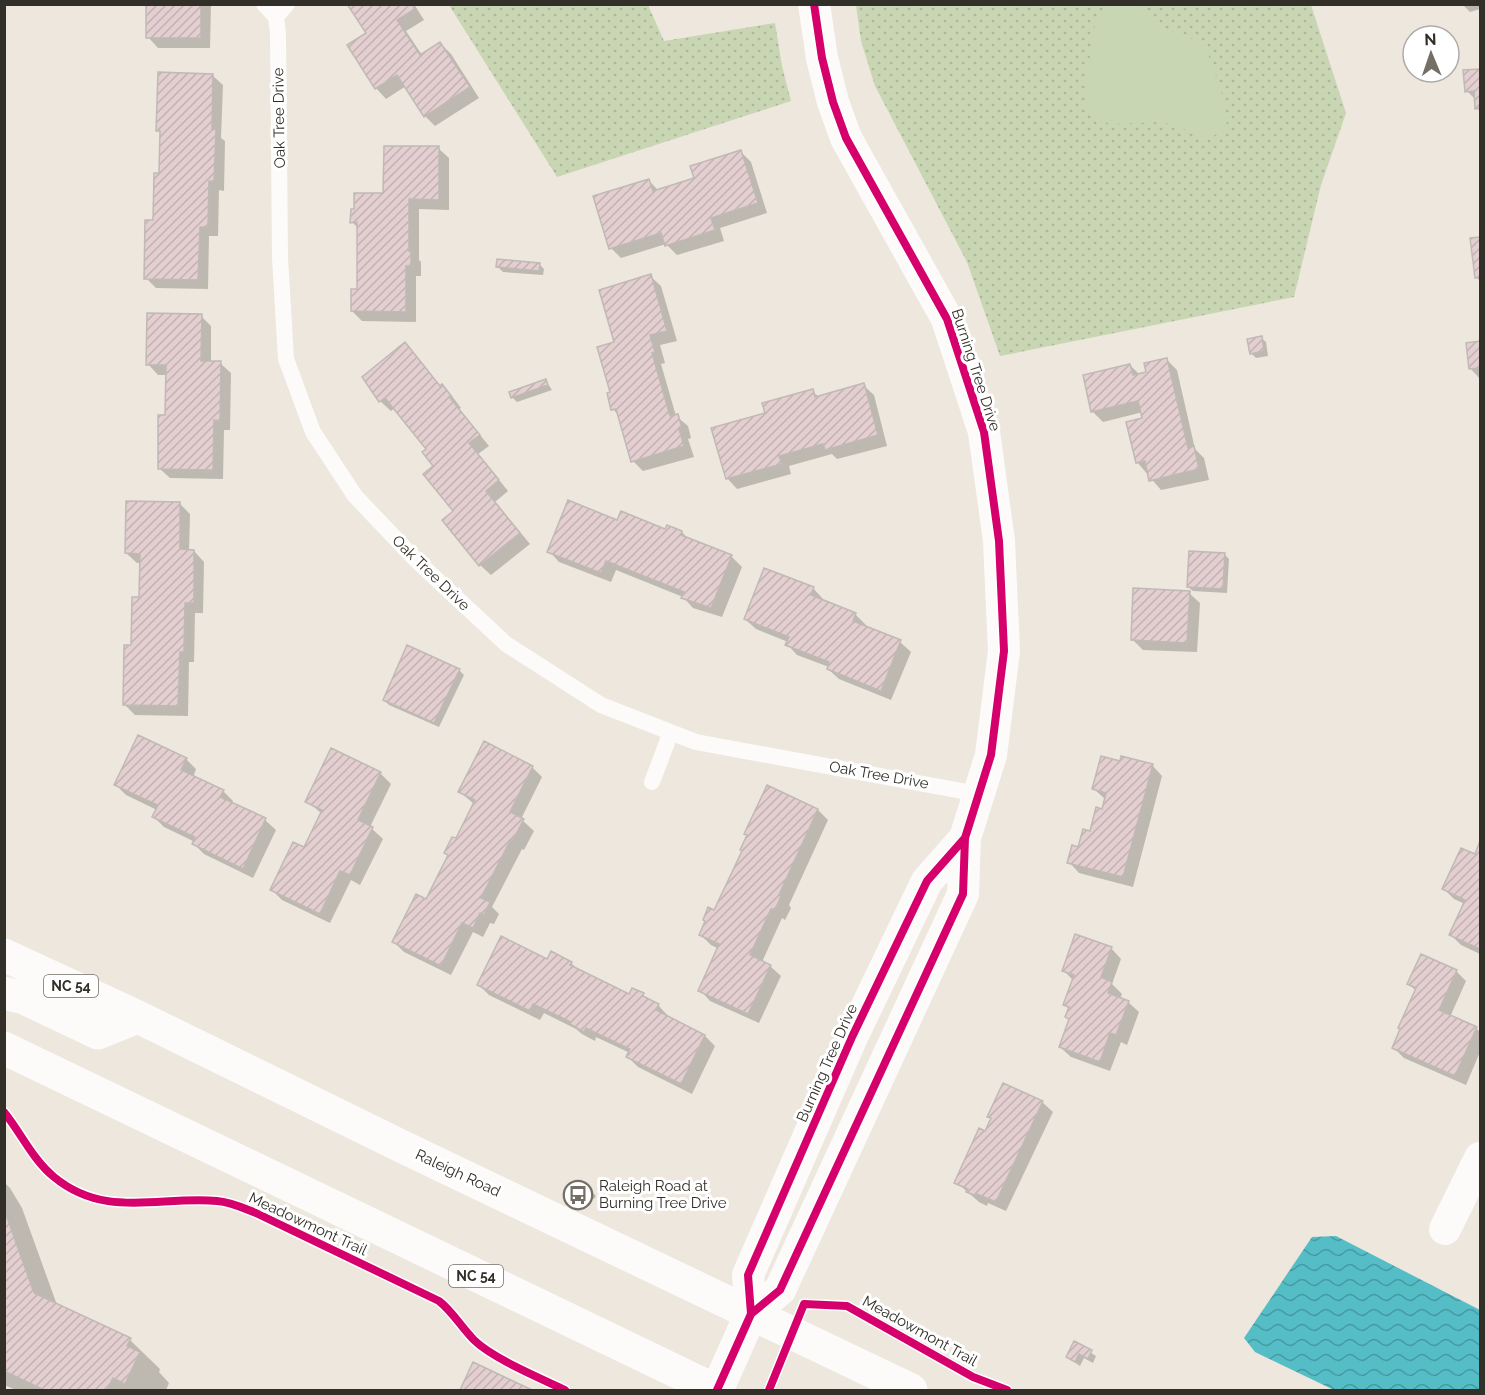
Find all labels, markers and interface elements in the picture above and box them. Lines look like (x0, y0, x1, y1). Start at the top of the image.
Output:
north arrow (1401, 24, 1461, 84)
text: N (1424, 30, 1437, 49)
street label: Oak Tree Drive (269, 67, 289, 169)
street label: Burning Tree Drive (948, 307, 1004, 434)
street label: Oak Tree Drive (389, 532, 474, 615)
street label: Oak Tree Drive (828, 757, 930, 793)
road number: NC 54 (44, 975, 98, 997)
street label: Burning Tree Drive (793, 1001, 861, 1125)
street label: Raleigh Road (413, 1145, 503, 1201)
place label: Raleigh Road at Burning Tree Drive (599, 1177, 727, 1212)
bus stop icon: Raleigh Road at Burning Tree Drive (562, 1179, 594, 1211)
street label: Meadowmont Trail (246, 1189, 371, 1260)
road number: NC 54 (449, 1265, 503, 1287)
street label: Meadowmont Trail (859, 1292, 981, 1370)

